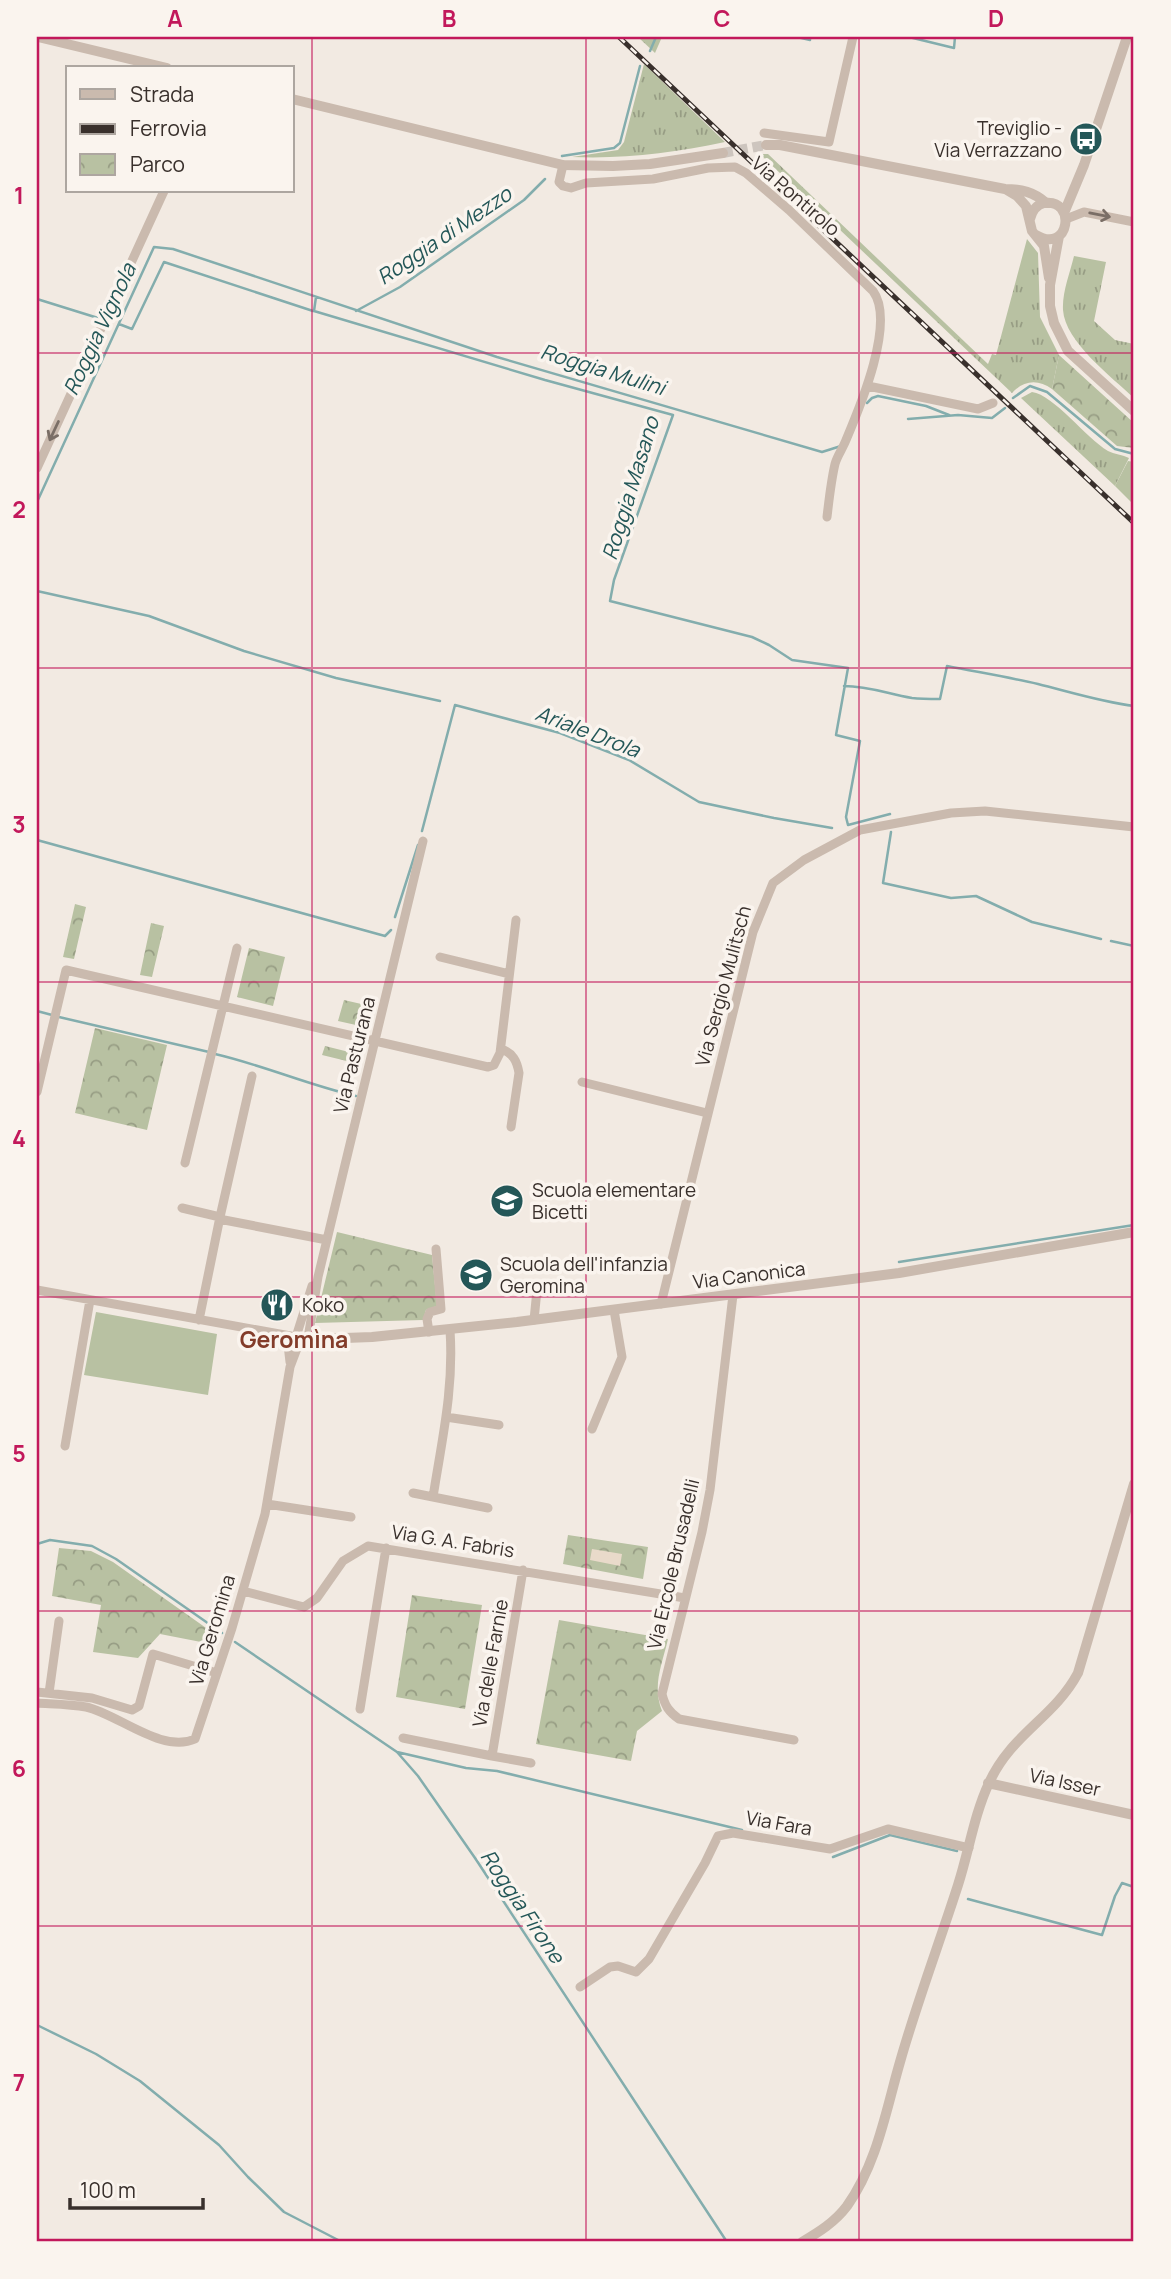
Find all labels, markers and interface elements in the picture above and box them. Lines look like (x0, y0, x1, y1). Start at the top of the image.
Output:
text: A (167, 2, 183, 34)
text: B (442, 2, 456, 34)
text: C (714, 2, 731, 34)
text: D (988, 2, 1004, 34)
legend (66, 66, 294, 192)
text: Strada (130, 80, 194, 108)
text: Ferrovia (130, 114, 207, 142)
place label: Treviglio - Via Verrazzano (934, 115, 1062, 163)
bus stop icon: Treviglio - Via Verrazzano (1067, 120, 1105, 158)
text: Parco (130, 150, 185, 178)
street label: Via Pontirolo (746, 150, 846, 242)
text: 1 (14, 179, 24, 211)
water label: Roggia di Mezzo (371, 179, 518, 290)
one-way arrow (1088, 208, 1111, 222)
water label: Roggia Vignola (56, 257, 142, 399)
water label: Roggia Mulini (537, 337, 672, 402)
water label: Roggia Masano (595, 412, 666, 563)
one-way arrow (47, 420, 60, 441)
text: 2 (12, 493, 26, 525)
water label: Ariale Drola (532, 698, 645, 764)
text: 3 (12, 808, 26, 840)
street label: Via Sergio Mulitsch (689, 903, 757, 1069)
street label: Via Pasturana (327, 994, 381, 1116)
text: 4 (12, 1122, 26, 1154)
place label: Scuola elementare Bicetti (532, 1177, 696, 1225)
school or university icon: Scuola elementare Bicetti (488, 1182, 526, 1220)
place label: Scuola dell'infanzia Geromina (500, 1251, 668, 1299)
street label: Via Canonica (691, 1255, 807, 1295)
school or university icon: Scuola dell'infanzia Geromina (457, 1256, 495, 1294)
restaurant icon: Koko (258, 1286, 296, 1324)
place label: Koko (302, 1292, 344, 1318)
district label: Geromìna (240, 1323, 348, 1355)
text: 5 (12, 1437, 26, 1469)
street label: Via Ercole Brusadelli (641, 1476, 705, 1652)
street label: Via G. A. Fabris (390, 1518, 516, 1564)
street label: Via Geromina (183, 1571, 241, 1689)
street label: Via delle Farnie (466, 1597, 514, 1729)
text: 6 (12, 1752, 26, 1784)
street label: Via Isser (1027, 1762, 1103, 1802)
street label: Via Fara (744, 1804, 814, 1842)
water label: Roggia Firone (475, 1844, 572, 1970)
text: 7 (13, 2066, 25, 2098)
scale bar (70, 2167, 203, 2211)
text: 100 m (80, 2176, 136, 2204)

